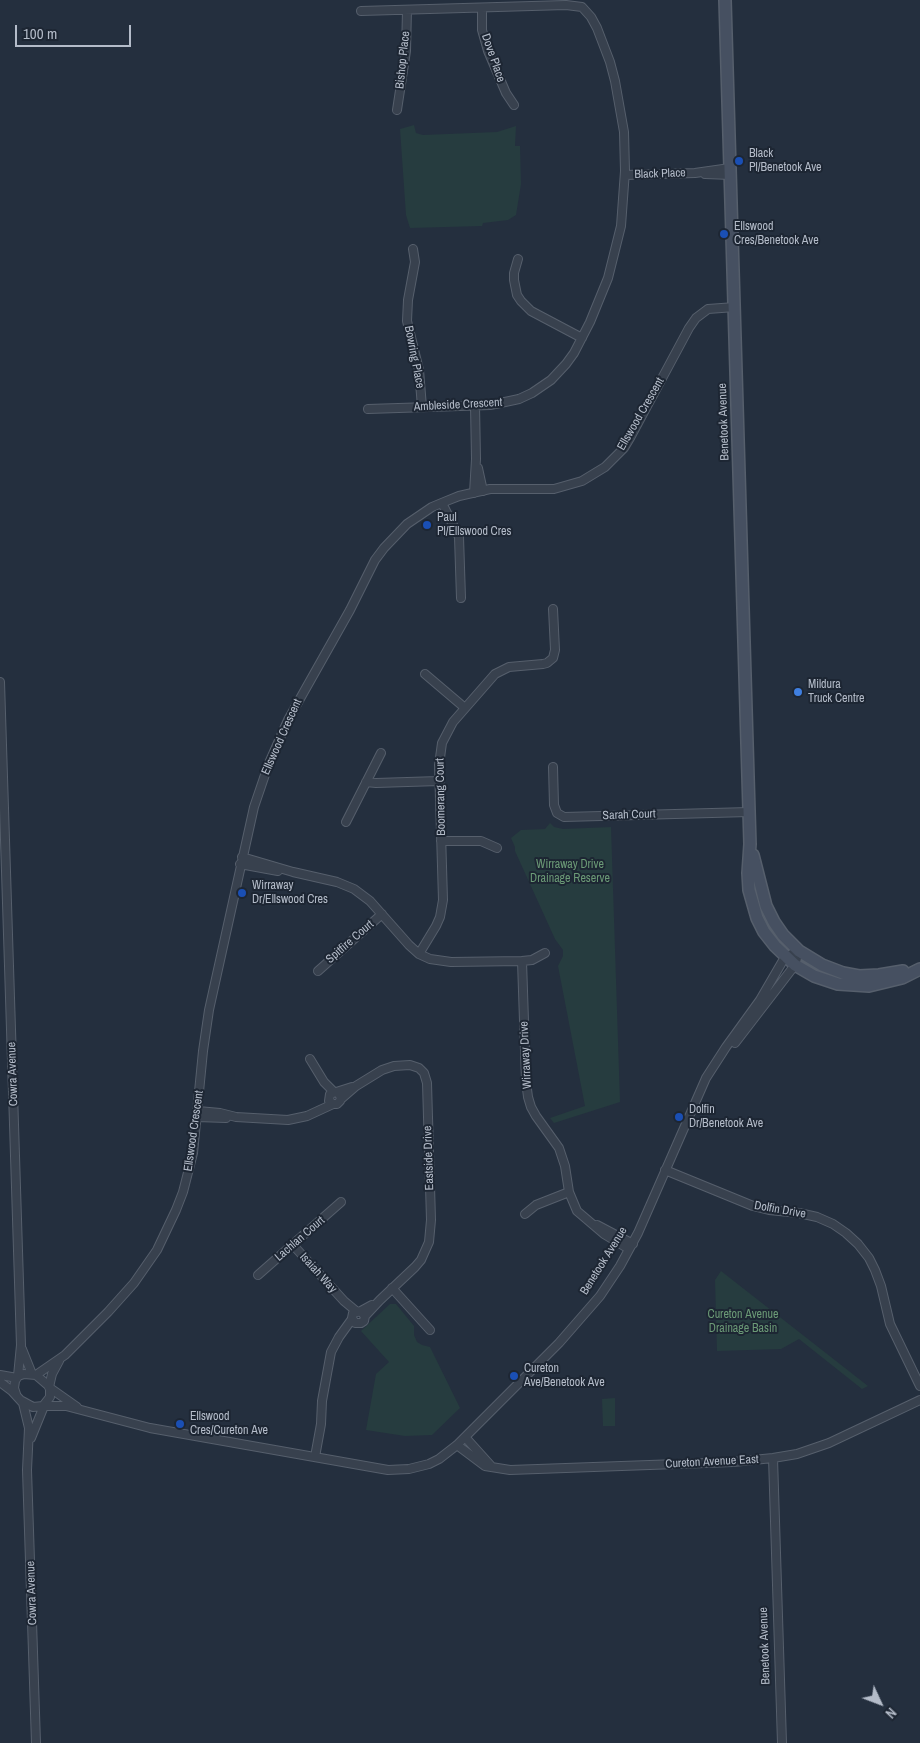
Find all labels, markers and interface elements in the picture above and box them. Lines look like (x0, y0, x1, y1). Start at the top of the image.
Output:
scale bar (18, 15, 134, 47)
text: 100 m (23, 23, 57, 44)
street label: Bishop Place (393, 30, 413, 90)
street label: Dove Place (478, 32, 508, 84)
place label: Black Pl/Benetook Ave (749, 147, 822, 175)
marker: Black Pl/Benetook Ave (733, 155, 745, 167)
street label: Black Place (634, 166, 686, 182)
place label: Ellswood Cres/Benetook Ave (734, 220, 819, 248)
marker: Ellswood Cres/Benetook Ave (718, 228, 730, 240)
street label: Bowring Place (401, 324, 427, 390)
street label: Ellswood Crescent (614, 375, 668, 453)
street label: Benetook Avenue (715, 383, 733, 461)
street label: Ambleside Crescent (413, 395, 503, 415)
place label: Paul Pl/Ellswood Cres (437, 511, 511, 539)
marker: Paul Pl/Ellswood Cres (421, 519, 433, 531)
place label: Mildura Truck Centre (808, 678, 865, 706)
marker: Mildura Truck Centre (792, 686, 804, 698)
street label: Ellswood Crescent (259, 697, 305, 777)
street label: Boomerang Court (433, 758, 449, 836)
street label: Sarah Court (602, 807, 656, 823)
park label: Wirraway Drive Drainage Reserve (530, 858, 610, 886)
place label: Wirraway Dr/Ellswood Cres (252, 879, 328, 907)
marker: Wirraway Dr/Ellswood Cres (236, 887, 248, 899)
street label: Spitfire Court (323, 917, 377, 967)
street label: Wirraway Drive (517, 1021, 535, 1089)
street label: Cowra Avenue (5, 1042, 21, 1106)
street label: Ellswood Crescent (181, 1090, 207, 1172)
place label: Dolfin Dr/Benetook Ave (689, 1103, 763, 1131)
marker: Dolfin Dr/Benetook Ave (673, 1111, 685, 1123)
street label: Eastside Drive (421, 1126, 437, 1190)
street label: Dolfin Drive (753, 1198, 807, 1222)
street label: Lachlan Court (272, 1213, 328, 1265)
street label: Benetook Avenue (577, 1224, 631, 1298)
street label: Isaiah Way (296, 1250, 340, 1296)
park label: Cureton Avenue Drainage Basin (708, 1308, 778, 1336)
place label: Cureton Ave/Benetook Ave (524, 1362, 605, 1390)
marker: Cureton Ave/Benetook Ave (508, 1370, 520, 1382)
place label: Ellswood Cres/Cureton Ave (190, 1410, 268, 1438)
marker: Ellswood Cres/Cureton Ave (174, 1418, 186, 1430)
street label: Cureton Avenue East (665, 1452, 759, 1472)
street label: Cowra Avenue (24, 1561, 40, 1625)
street label: Benetook Avenue (756, 1607, 774, 1685)
north arrow (855, 1678, 905, 1728)
text: N (882, 1704, 900, 1722)

